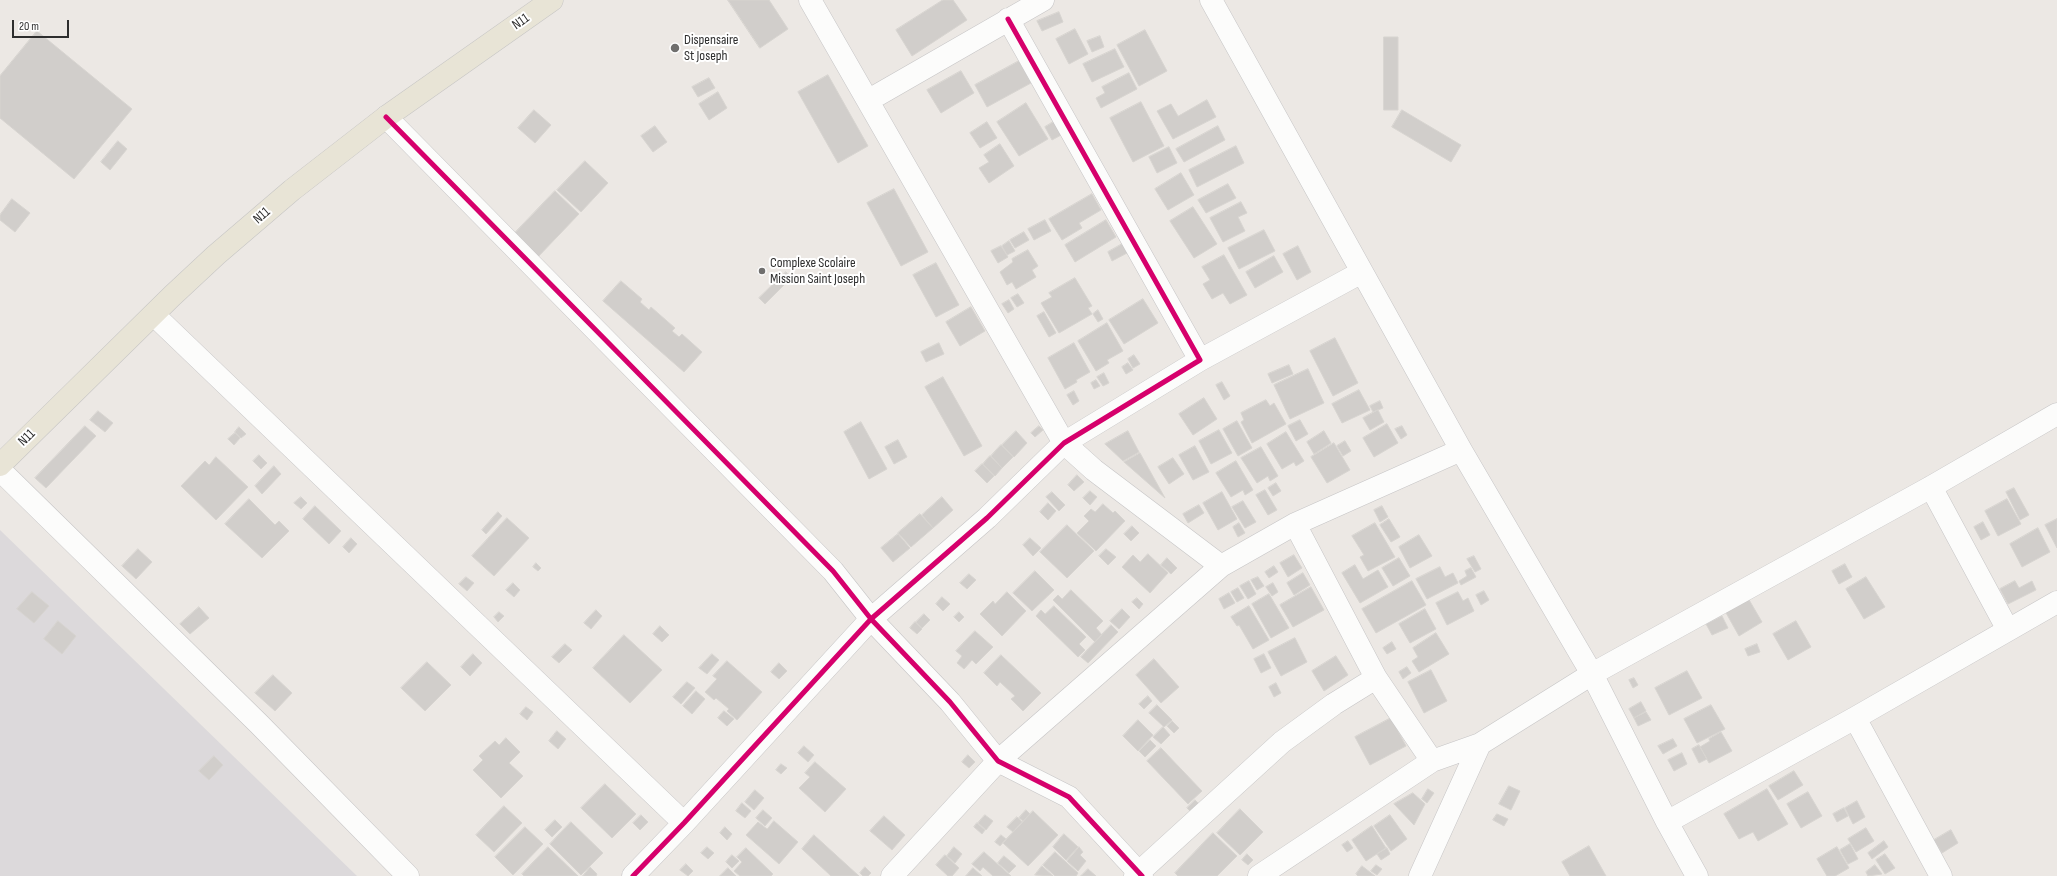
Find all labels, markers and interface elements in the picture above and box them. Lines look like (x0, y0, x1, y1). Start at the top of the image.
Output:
street label: N11 (509, 10, 533, 34)
scale bar (14, 12, 71, 38)
text: 20 m (19, 19, 39, 34)
place label: Dispensaire St Joseph (684, 32, 738, 64)
marker: Dispensaire St Joseph (669, 42, 681, 54)
street label: N11 (250, 204, 274, 228)
place label: Complexe Scolaire Mission Saint Joseph (770, 255, 865, 288)
marker: Complexe Scolaire Mission Saint Joseph (757, 266, 767, 276)
street label: N11 (15, 426, 39, 450)

